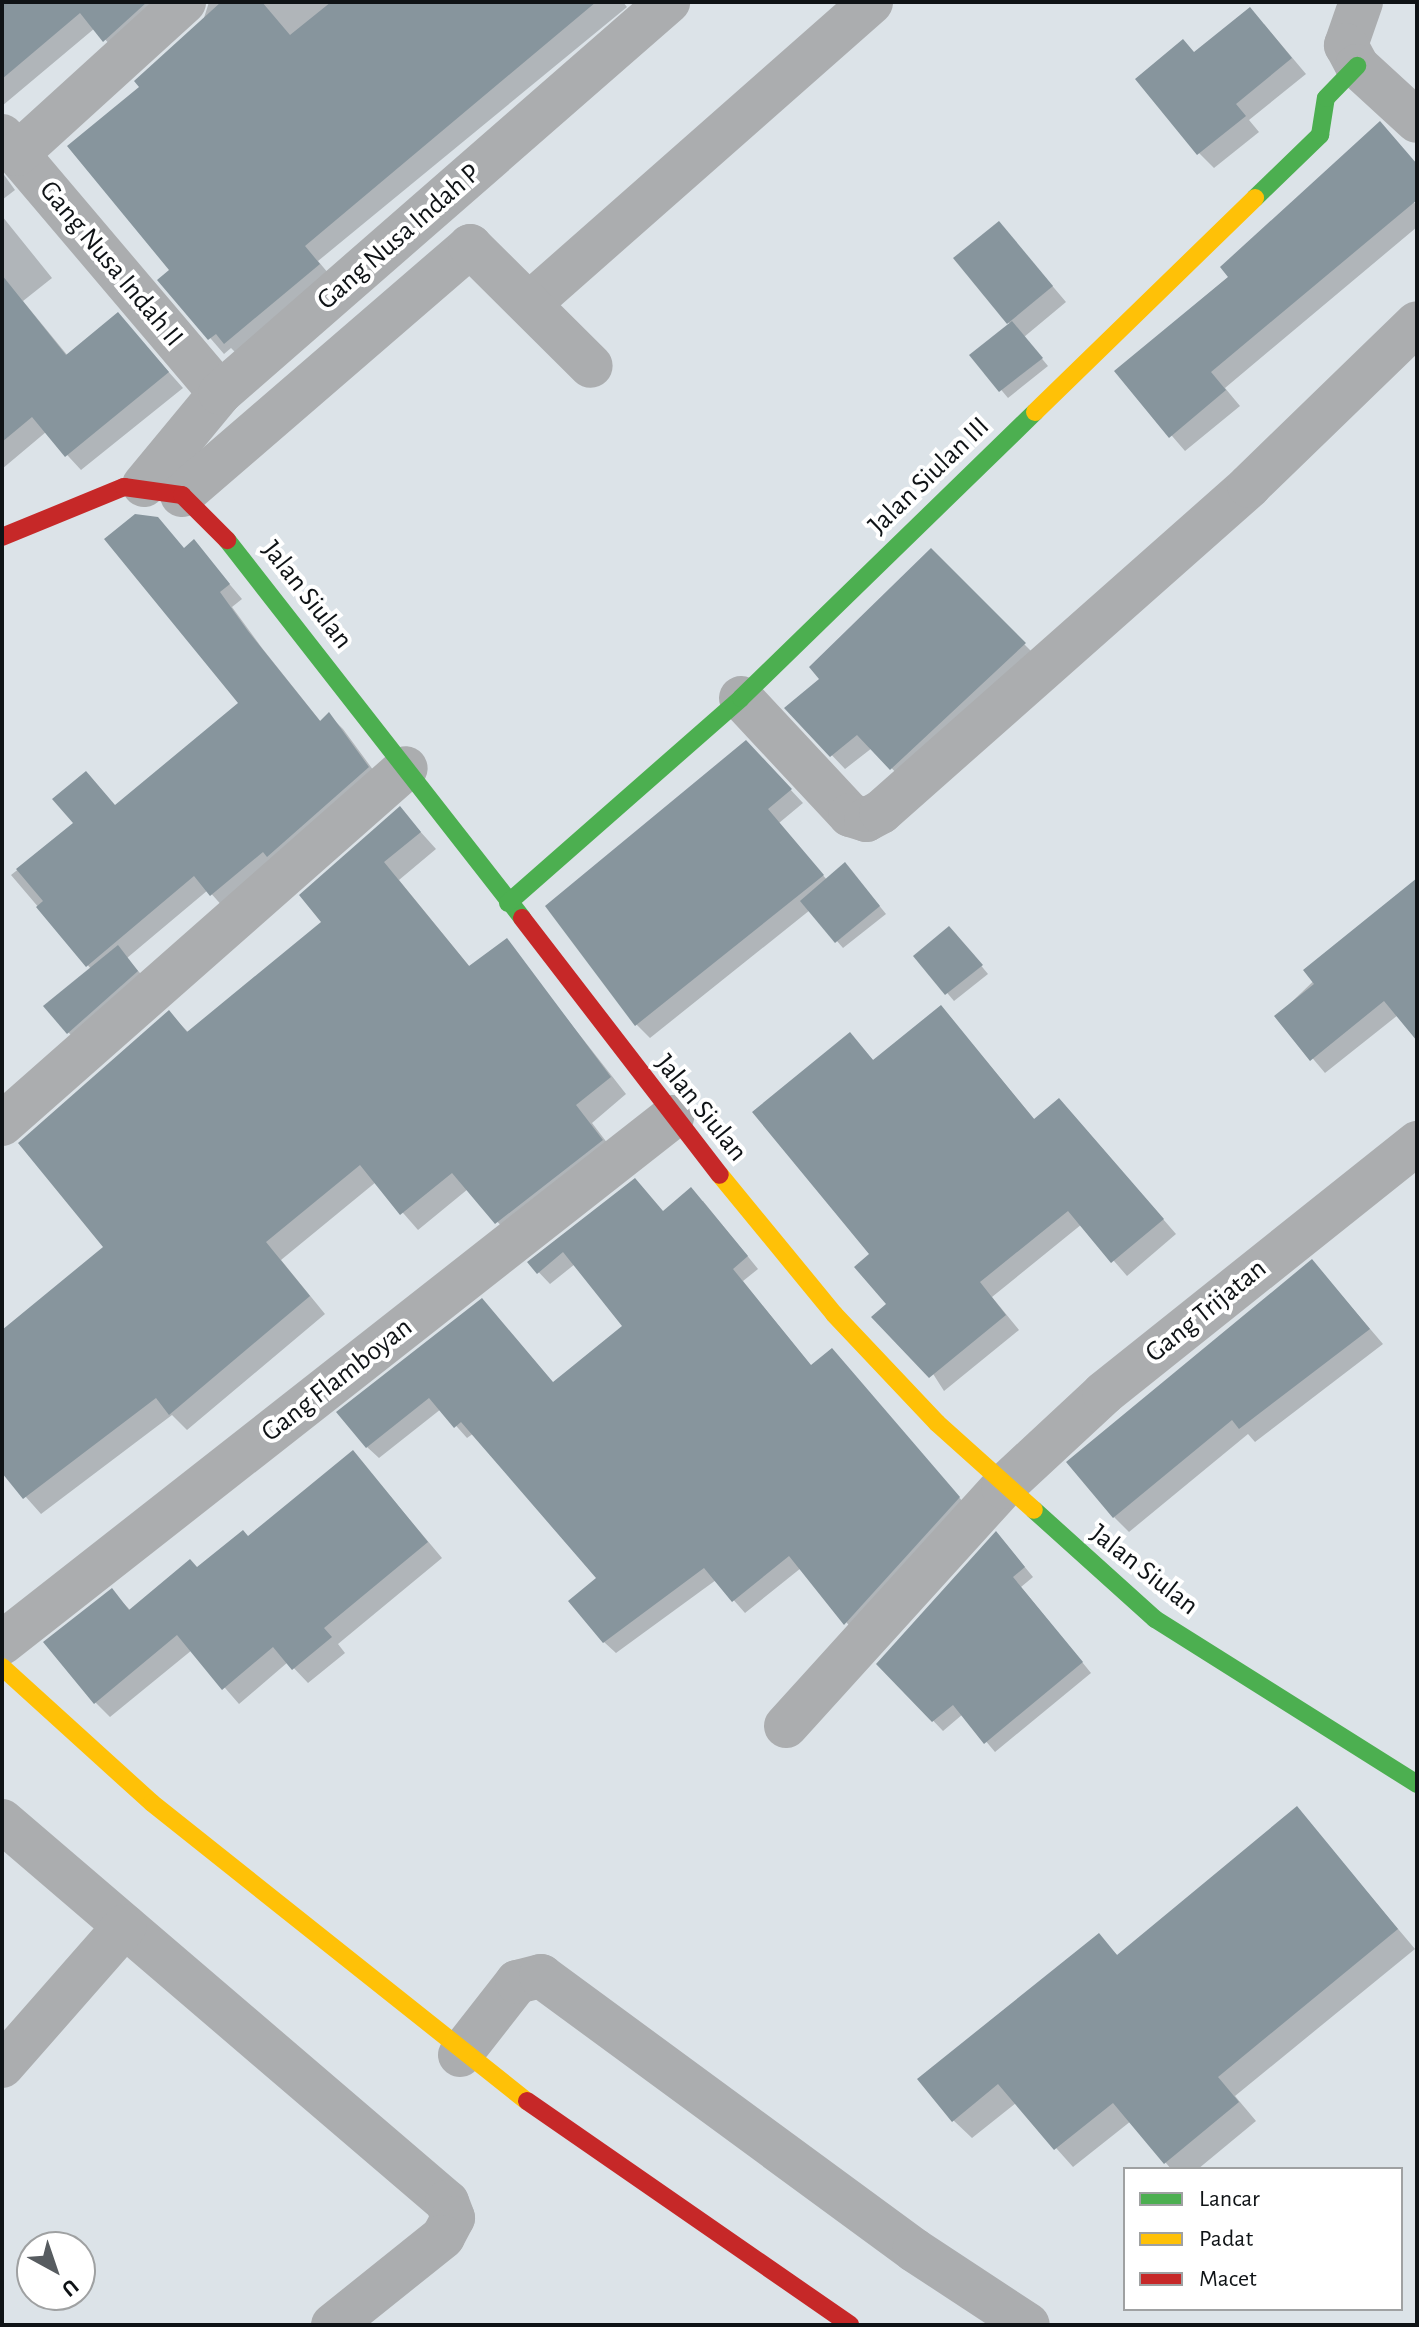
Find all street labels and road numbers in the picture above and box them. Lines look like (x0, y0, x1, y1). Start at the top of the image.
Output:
street label: Gang Nusa Indah P (310, 157, 488, 317)
street label: Gang Nusa Indah II (32, 174, 190, 354)
street label: Jalan Siulan III (862, 410, 996, 542)
street label: Jalan Siulan (254, 534, 360, 656)
street label: Jalan Siulan (648, 1048, 754, 1168)
street label: Gang Trijatan (1139, 1252, 1273, 1370)
street label: Gang Flamboyan (255, 1311, 419, 1449)
street label: Jalan Siulan (1083, 1517, 1205, 1623)

